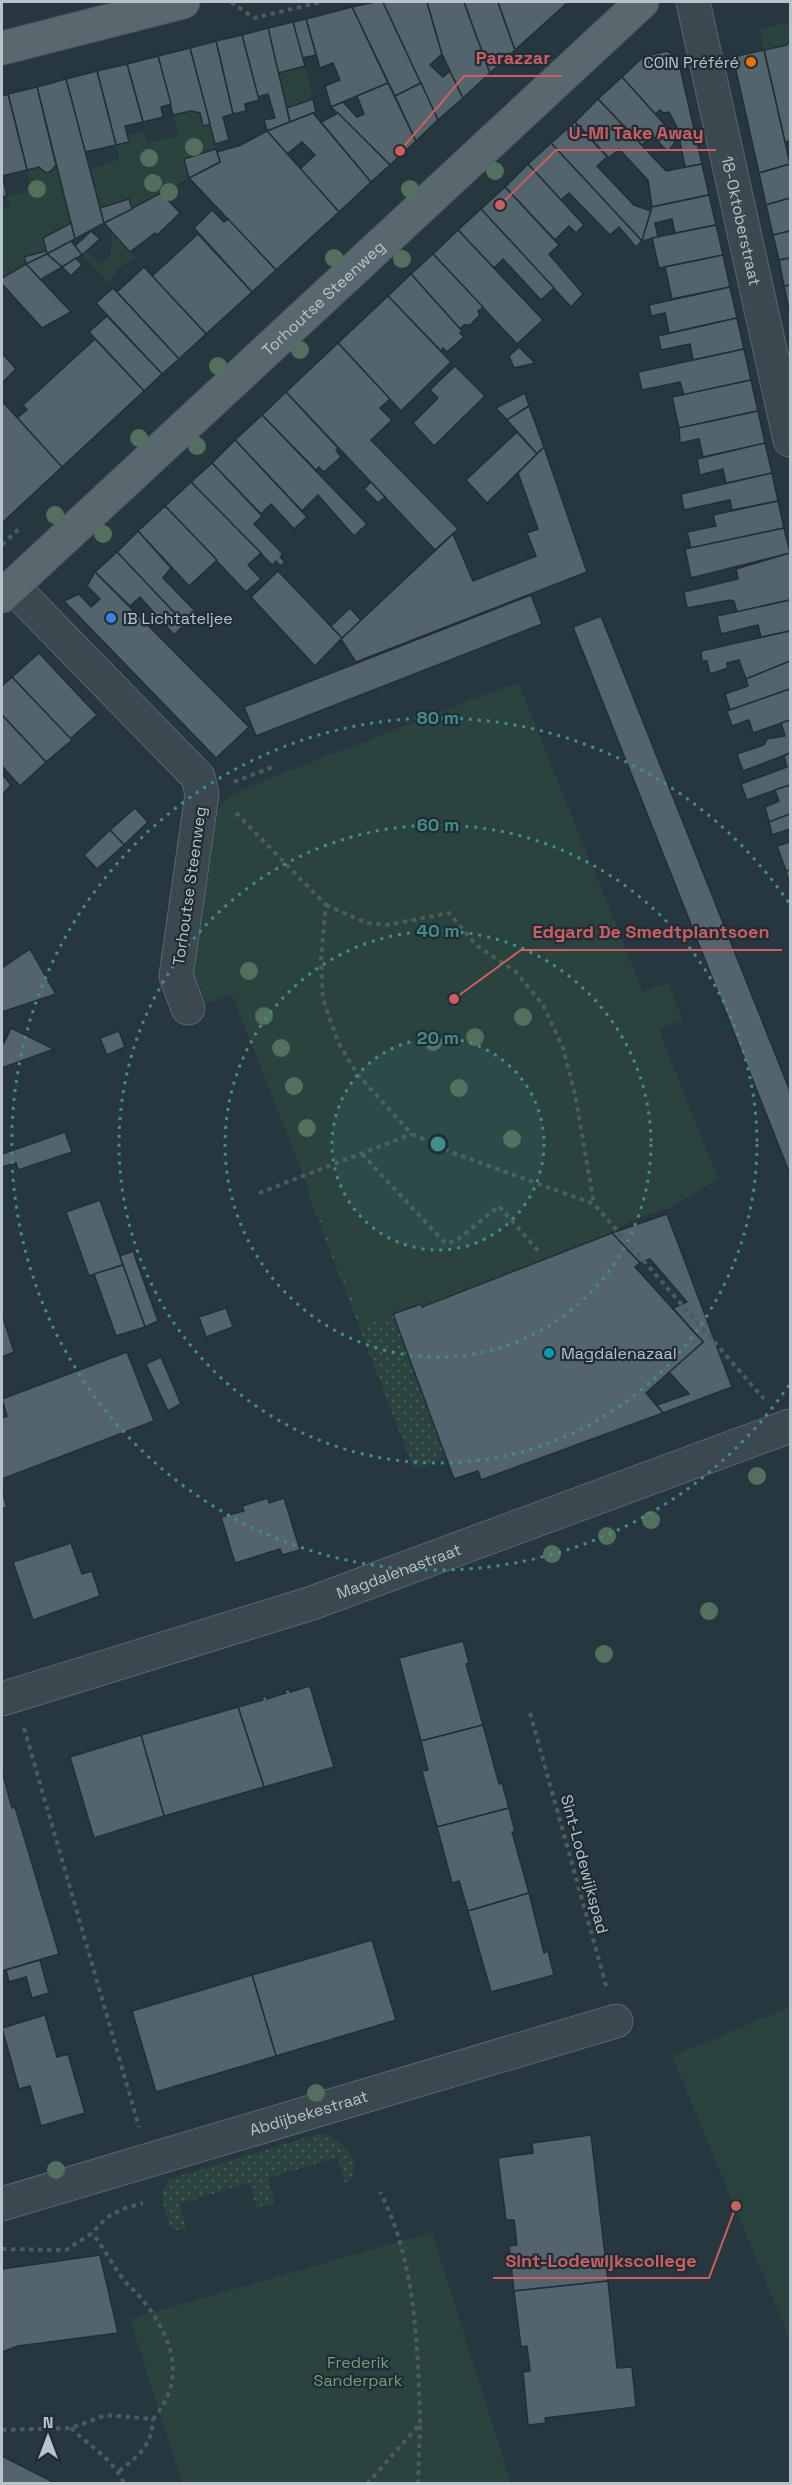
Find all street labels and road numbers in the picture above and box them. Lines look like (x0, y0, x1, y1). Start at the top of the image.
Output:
street label: 18-Oktoberstraat (716, 154, 766, 288)
street label: Torhoutse Steenweg (257, 236, 389, 361)
street label: Torhoutse Steenweg (168, 805, 211, 967)
street label: Magdalenastraat (334, 1539, 464, 1604)
street label: Sint-Lodewijkspad (556, 1792, 613, 1936)
street label: Abdijbekestraat (247, 2085, 371, 2141)

